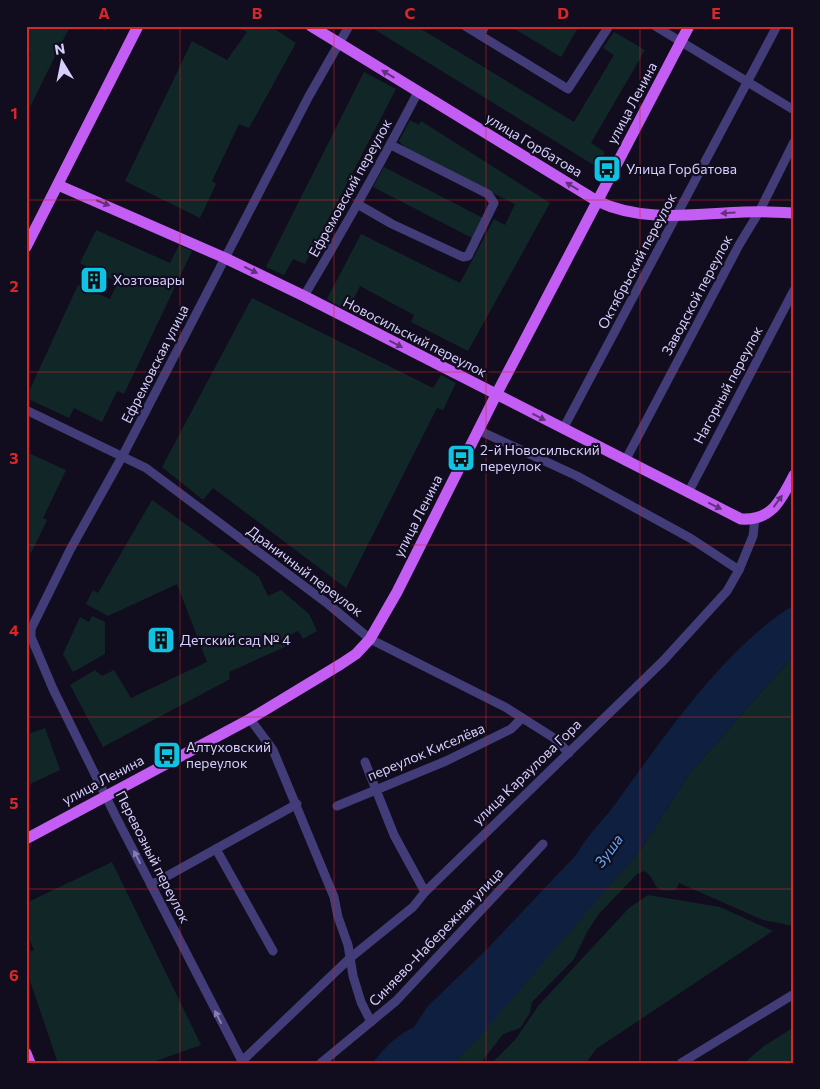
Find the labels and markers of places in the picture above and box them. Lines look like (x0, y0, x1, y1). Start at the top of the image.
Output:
bus stop icon: Улица Горбатова (592, 154, 622, 184)
place label: Улица Горбатова (626, 160, 737, 177)
building icon: Хозтовары (79, 265, 109, 295)
place label: Хозтовары (113, 271, 185, 288)
place label: 2-й Новосильский переулок (480, 441, 600, 474)
bus stop icon: 2-й Новосильский переулок (446, 443, 476, 473)
building icon: Детский сад № 4 (146, 625, 176, 655)
place label: Детский сад № 4 (180, 631, 291, 648)
place label: Алтуховский переулок (186, 738, 271, 771)
bus stop icon: Алтуховский переулок (152, 740, 182, 770)

